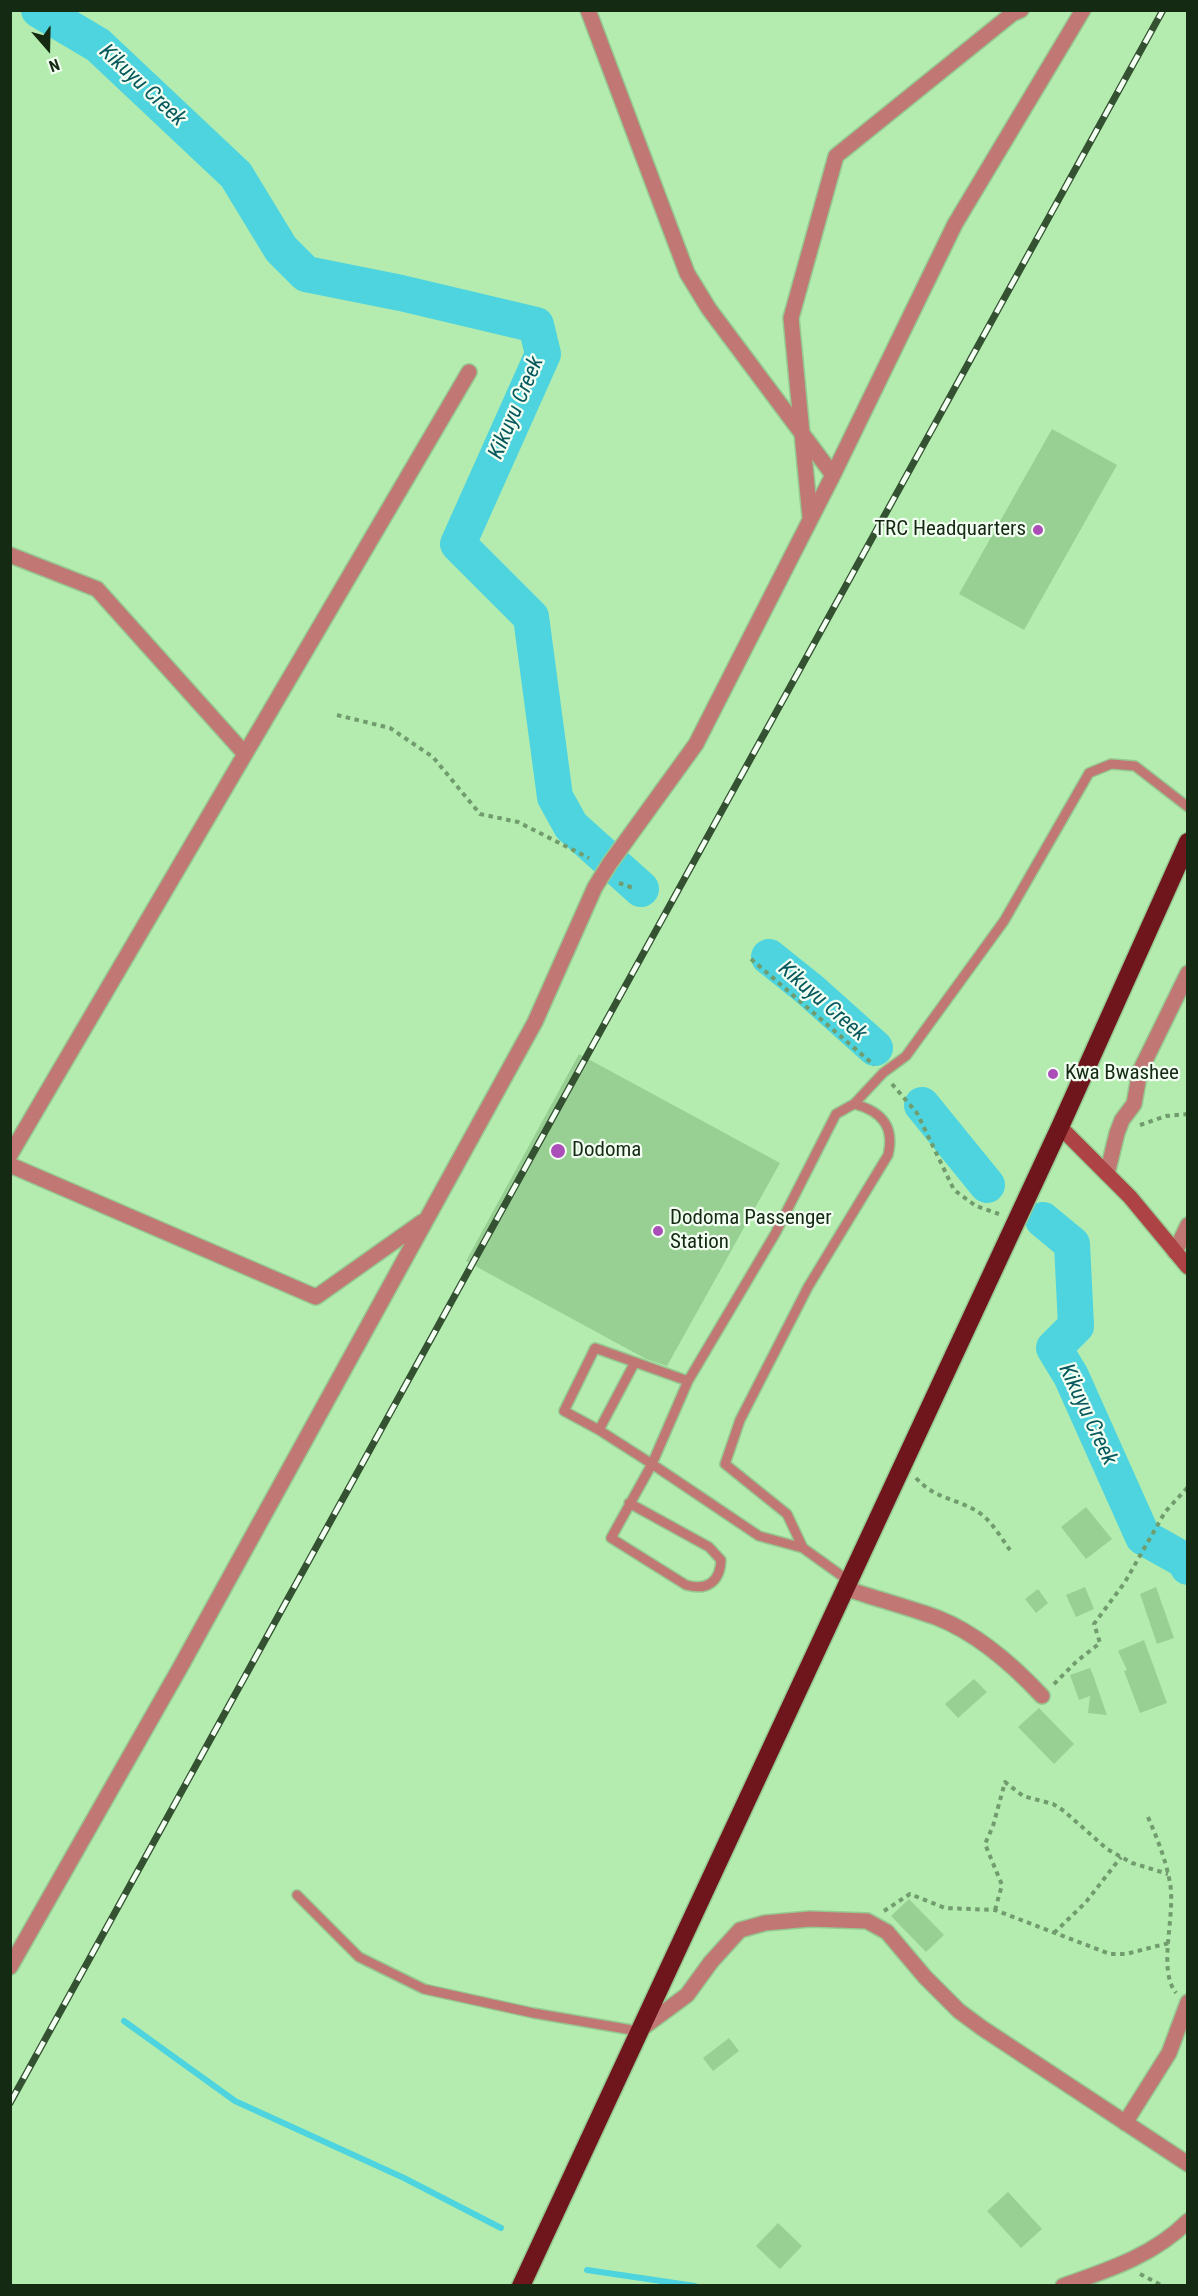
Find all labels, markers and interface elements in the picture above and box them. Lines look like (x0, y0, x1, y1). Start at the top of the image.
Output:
north arrow (18, 18, 78, 78)
water label: Kikuyu Creek (93, 39, 191, 133)
text: N (46, 55, 62, 76)
water label: Kikuyu Creek (484, 353, 550, 463)
place label: TRC Headquarters (874, 517, 1026, 543)
marker: TRC Headquarters (1031, 523, 1045, 537)
water label: Kikuyu Creek (772, 956, 872, 1048)
place label: Kwa Bwashee (1065, 1061, 1179, 1087)
marker: Kwa Bwashee (1046, 1067, 1060, 1081)
place label: Dodoma (572, 1138, 641, 1164)
marker: Dodoma (549, 1142, 567, 1160)
place label: Dodoma Passenger Station (670, 1206, 832, 1256)
marker: Dodoma Passenger Station (651, 1224, 665, 1238)
water label: Kikuyu Creek (1052, 1360, 1122, 1470)

